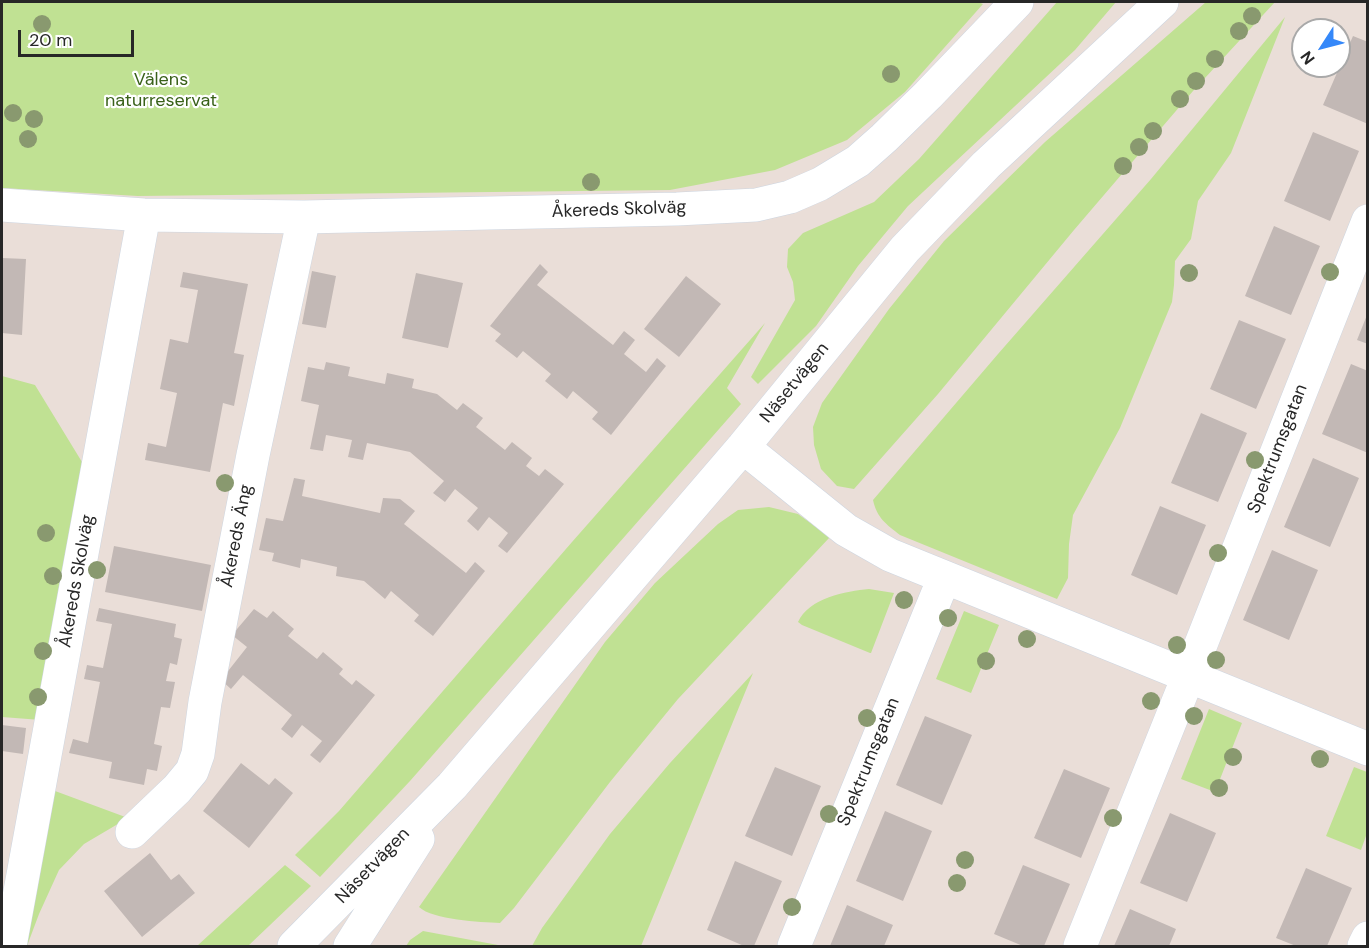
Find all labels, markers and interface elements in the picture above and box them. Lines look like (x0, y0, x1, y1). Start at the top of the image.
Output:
scale bar (21, 18, 136, 56)
north arrow (1291, 18, 1351, 78)
text: 20 m (29, 28, 72, 52)
text: N (1296, 47, 1320, 69)
park label: Välens naturreservat (105, 69, 217, 112)
street label: Åkereds Skolväg (551, 197, 687, 223)
street label: Näsetvägen (756, 338, 834, 428)
street label: Spektrumsgatan (1243, 381, 1313, 517)
street label: Åkereds Äng (216, 483, 258, 589)
street label: Åkereds Skolväg (55, 513, 99, 649)
street label: Spektrumsgatan (833, 695, 905, 829)
street label: Näsetvägen (331, 823, 415, 909)

